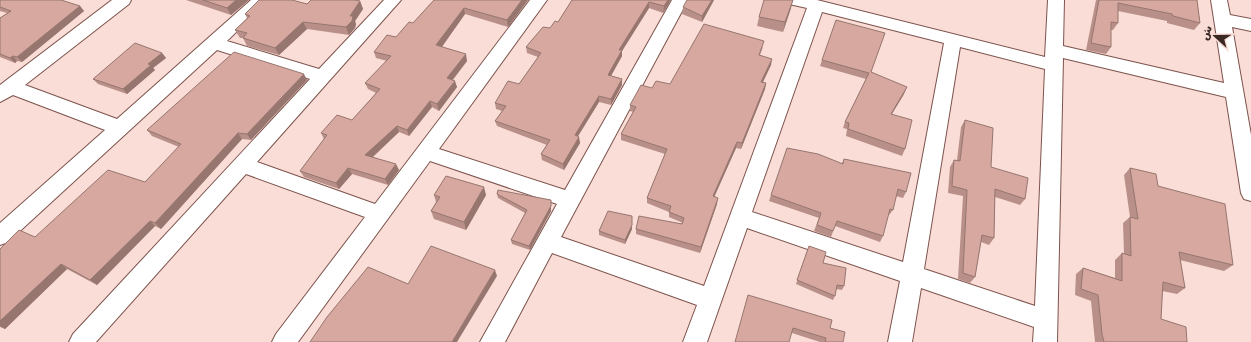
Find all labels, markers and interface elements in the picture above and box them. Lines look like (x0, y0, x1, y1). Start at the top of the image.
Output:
north arrow (1195, 16, 1235, 56)
text: ش (1197, 23, 1215, 42)

